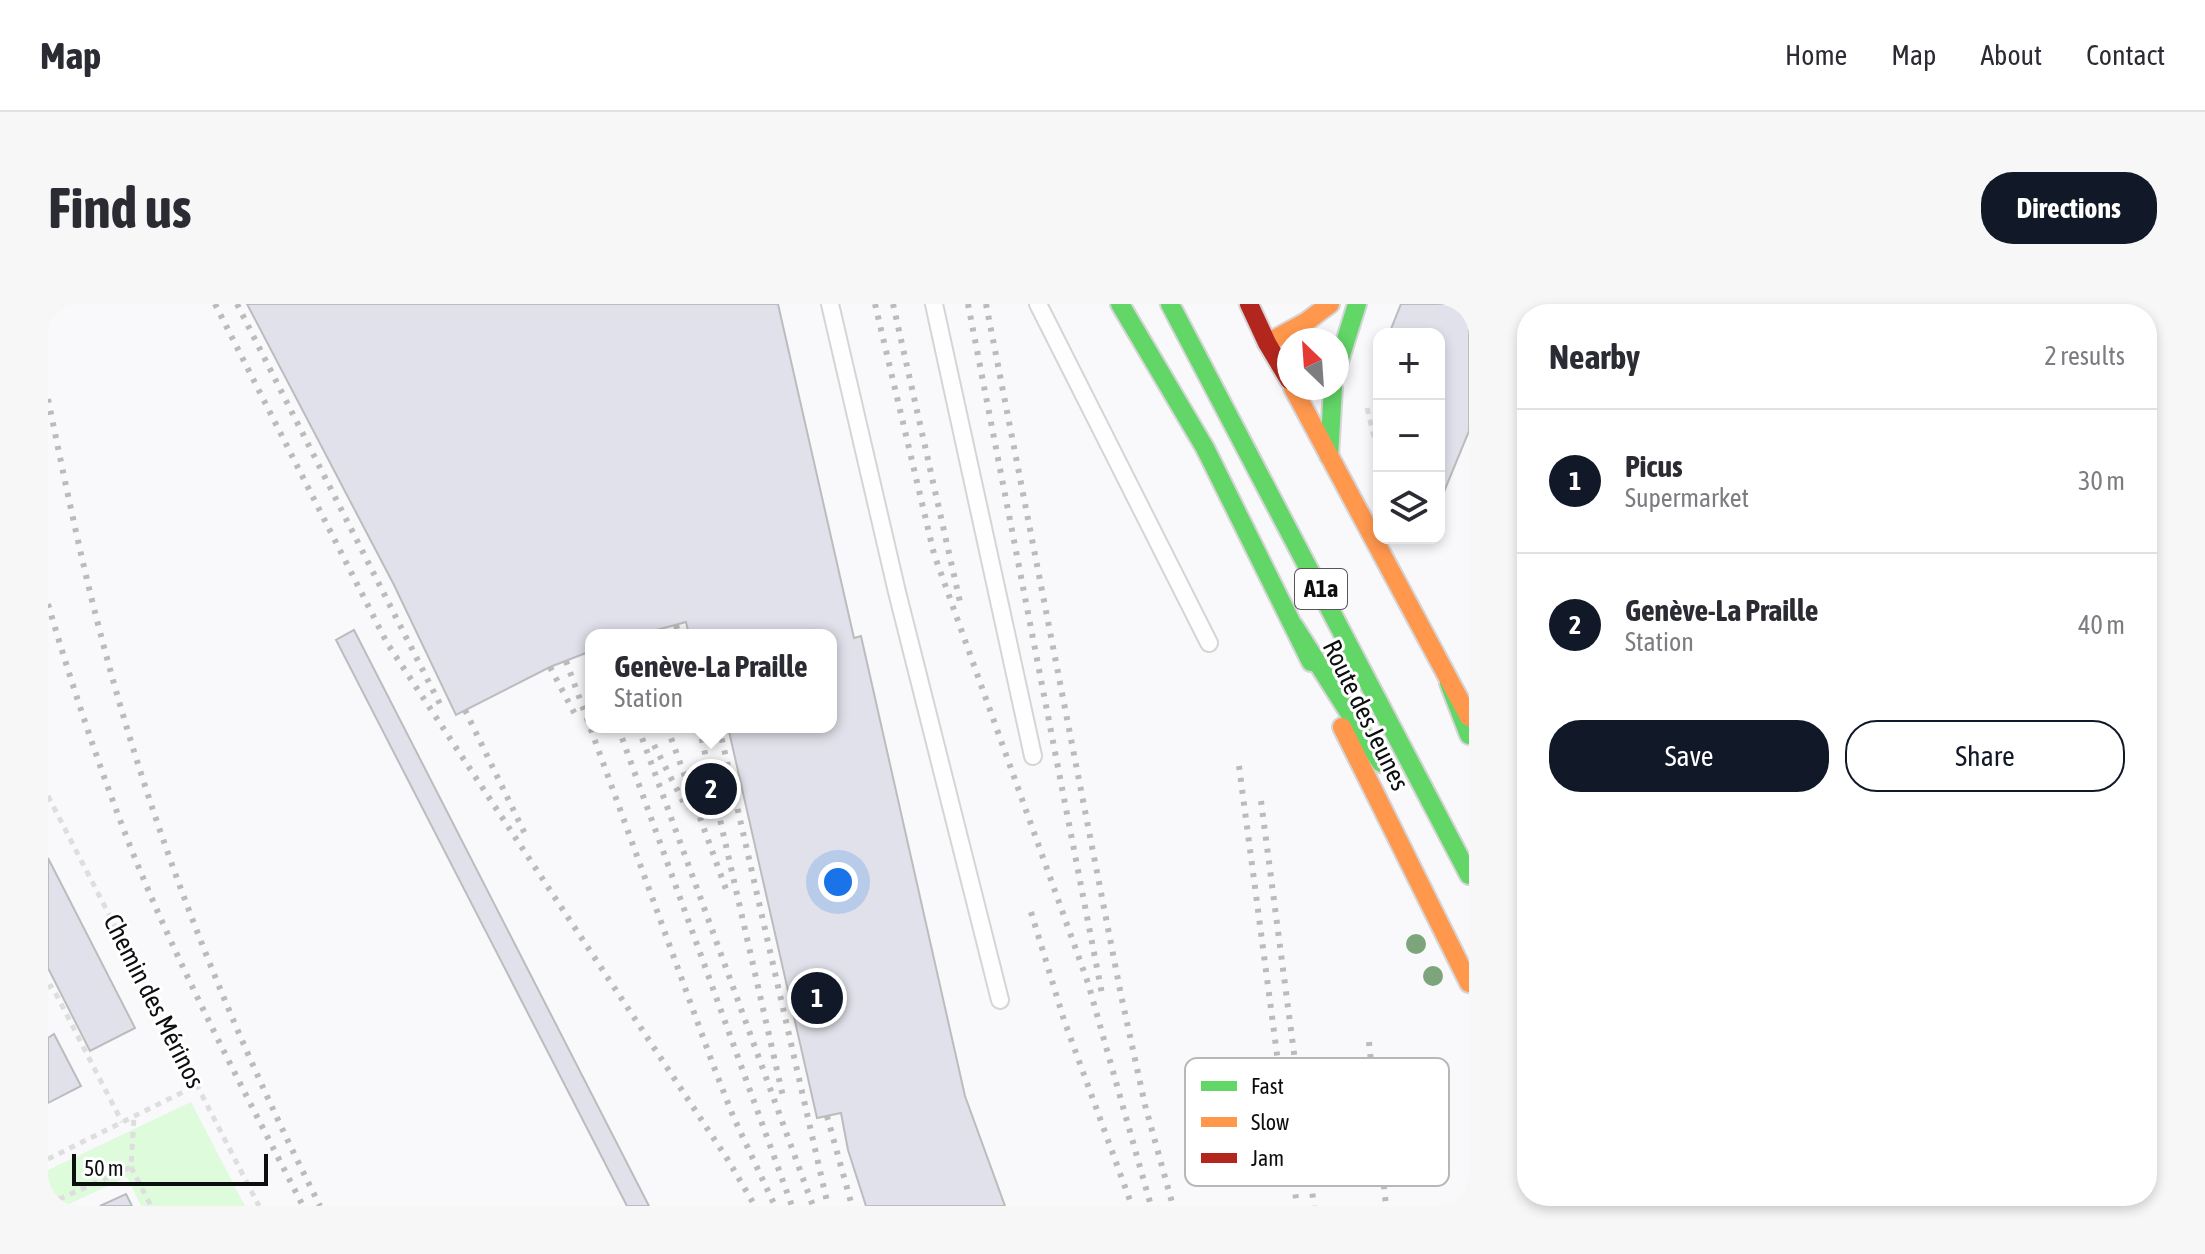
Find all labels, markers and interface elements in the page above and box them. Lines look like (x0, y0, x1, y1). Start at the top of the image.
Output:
text: Map (40, 34, 101, 77)
text: Home (1785, 39, 1847, 71)
text: Map (1891, 39, 1936, 71)
text: About (1980, 39, 2042, 71)
text: Contact (2086, 39, 2165, 71)
button: Directions (1981, 172, 2157, 244)
text: Find us (48, 176, 192, 240)
north arrow (1277, 328, 1349, 400)
map controls (1373, 328, 1445, 544)
button: + (1373, 328, 1445, 400)
text: Nearby (1549, 337, 1640, 376)
text: 2 results (2044, 341, 2125, 371)
button: − (1373, 400, 1445, 472)
text: Picus (1625, 449, 1682, 483)
text: 1 (1569, 466, 1581, 496)
text: 30 m (2078, 466, 2125, 496)
button: layers (1373, 472, 1445, 544)
text: Supermarket (1625, 483, 1749, 513)
road number: A1a (1295, 569, 1347, 609)
text: Genève-La Praille (1625, 593, 1818, 627)
text: 2 (1569, 610, 1581, 640)
text: 40 m (2078, 610, 2125, 640)
text: Station (1625, 627, 1694, 657)
popup (585, 629, 837, 733)
street label: Route des Jeunes (1317, 635, 1415, 795)
text: Genève-La Praille (614, 649, 808, 683)
text: Station (614, 683, 683, 713)
button: Save (1549, 720, 1829, 792)
button: Share (1845, 720, 2125, 792)
pin: 2 (685, 759, 737, 819)
your location (818, 862, 858, 902)
street label: Chemin des Mérinos (97, 909, 211, 1093)
pin: 1 (791, 968, 843, 1028)
legend (1185, 1058, 1449, 1186)
text: Fast (1251, 1073, 1284, 1099)
text: Slow (1251, 1109, 1289, 1135)
text: Jam (1251, 1145, 1284, 1171)
scale bar (72, 1150, 268, 1186)
text: 50 m (84, 1155, 124, 1181)

